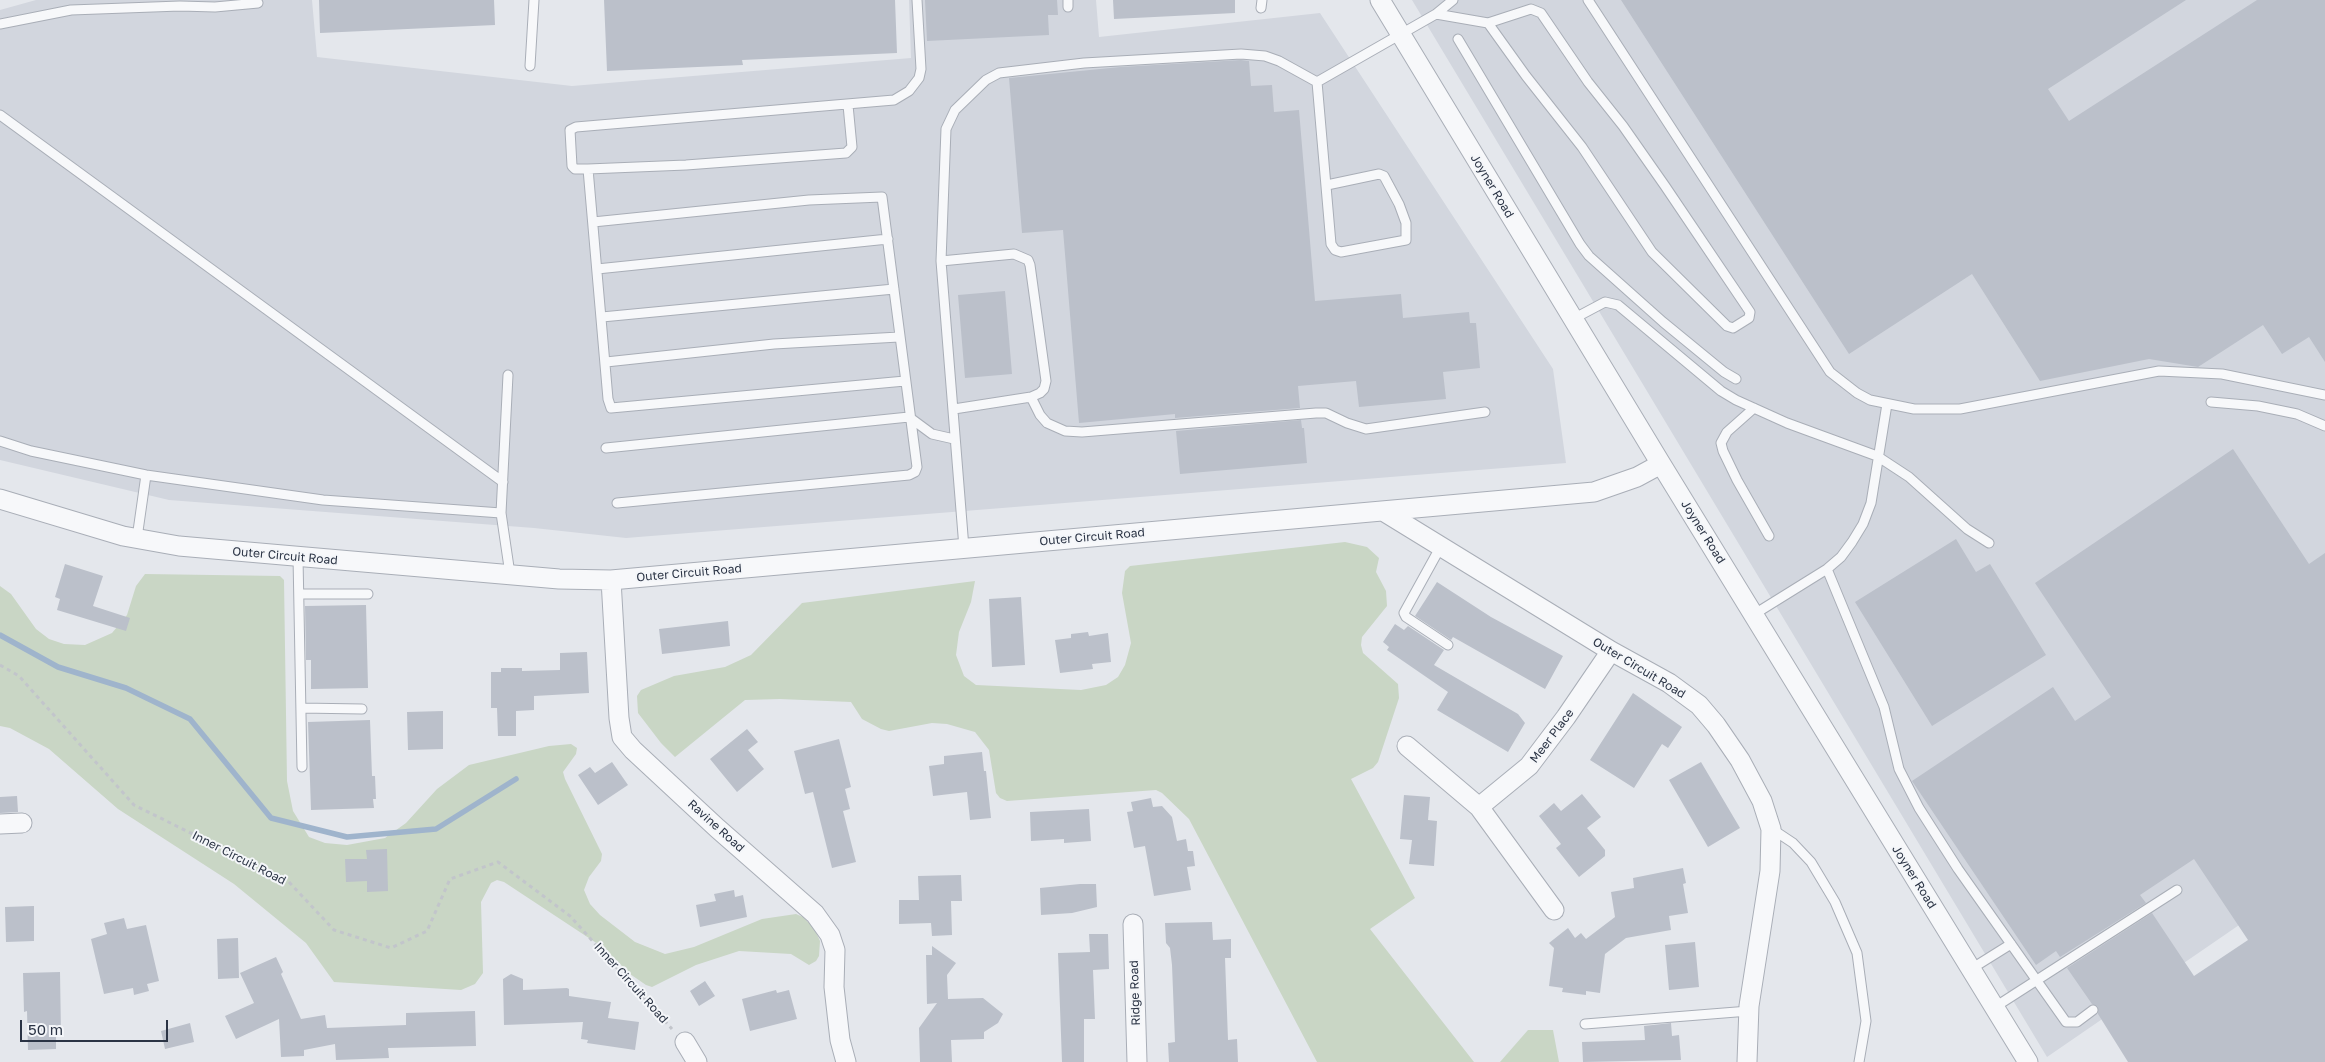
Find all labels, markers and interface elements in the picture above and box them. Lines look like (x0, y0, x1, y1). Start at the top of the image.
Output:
street label: Joyner Road (1467, 152, 1517, 220)
street label: Joyner Road (1678, 498, 1728, 566)
street label: Outer Circuit Road (1039, 525, 1145, 549)
street label: Outer Circuit Road (232, 544, 338, 568)
street label: Outer Circuit Road (636, 561, 742, 585)
street label: Outer Circuit Road (1590, 635, 1688, 701)
street label: Meer Place (1527, 706, 1577, 766)
street label: Ravine Road (685, 797, 747, 855)
street label: Inner Circuit Road (190, 828, 288, 888)
street label: Joyner Road (1889, 843, 1939, 911)
street label: Inner Circuit Road (591, 940, 671, 1026)
street label: Ridge Road (1127, 960, 1143, 1026)
scale bar (22, 1010, 170, 1042)
text: 50 m (28, 1020, 63, 1038)

